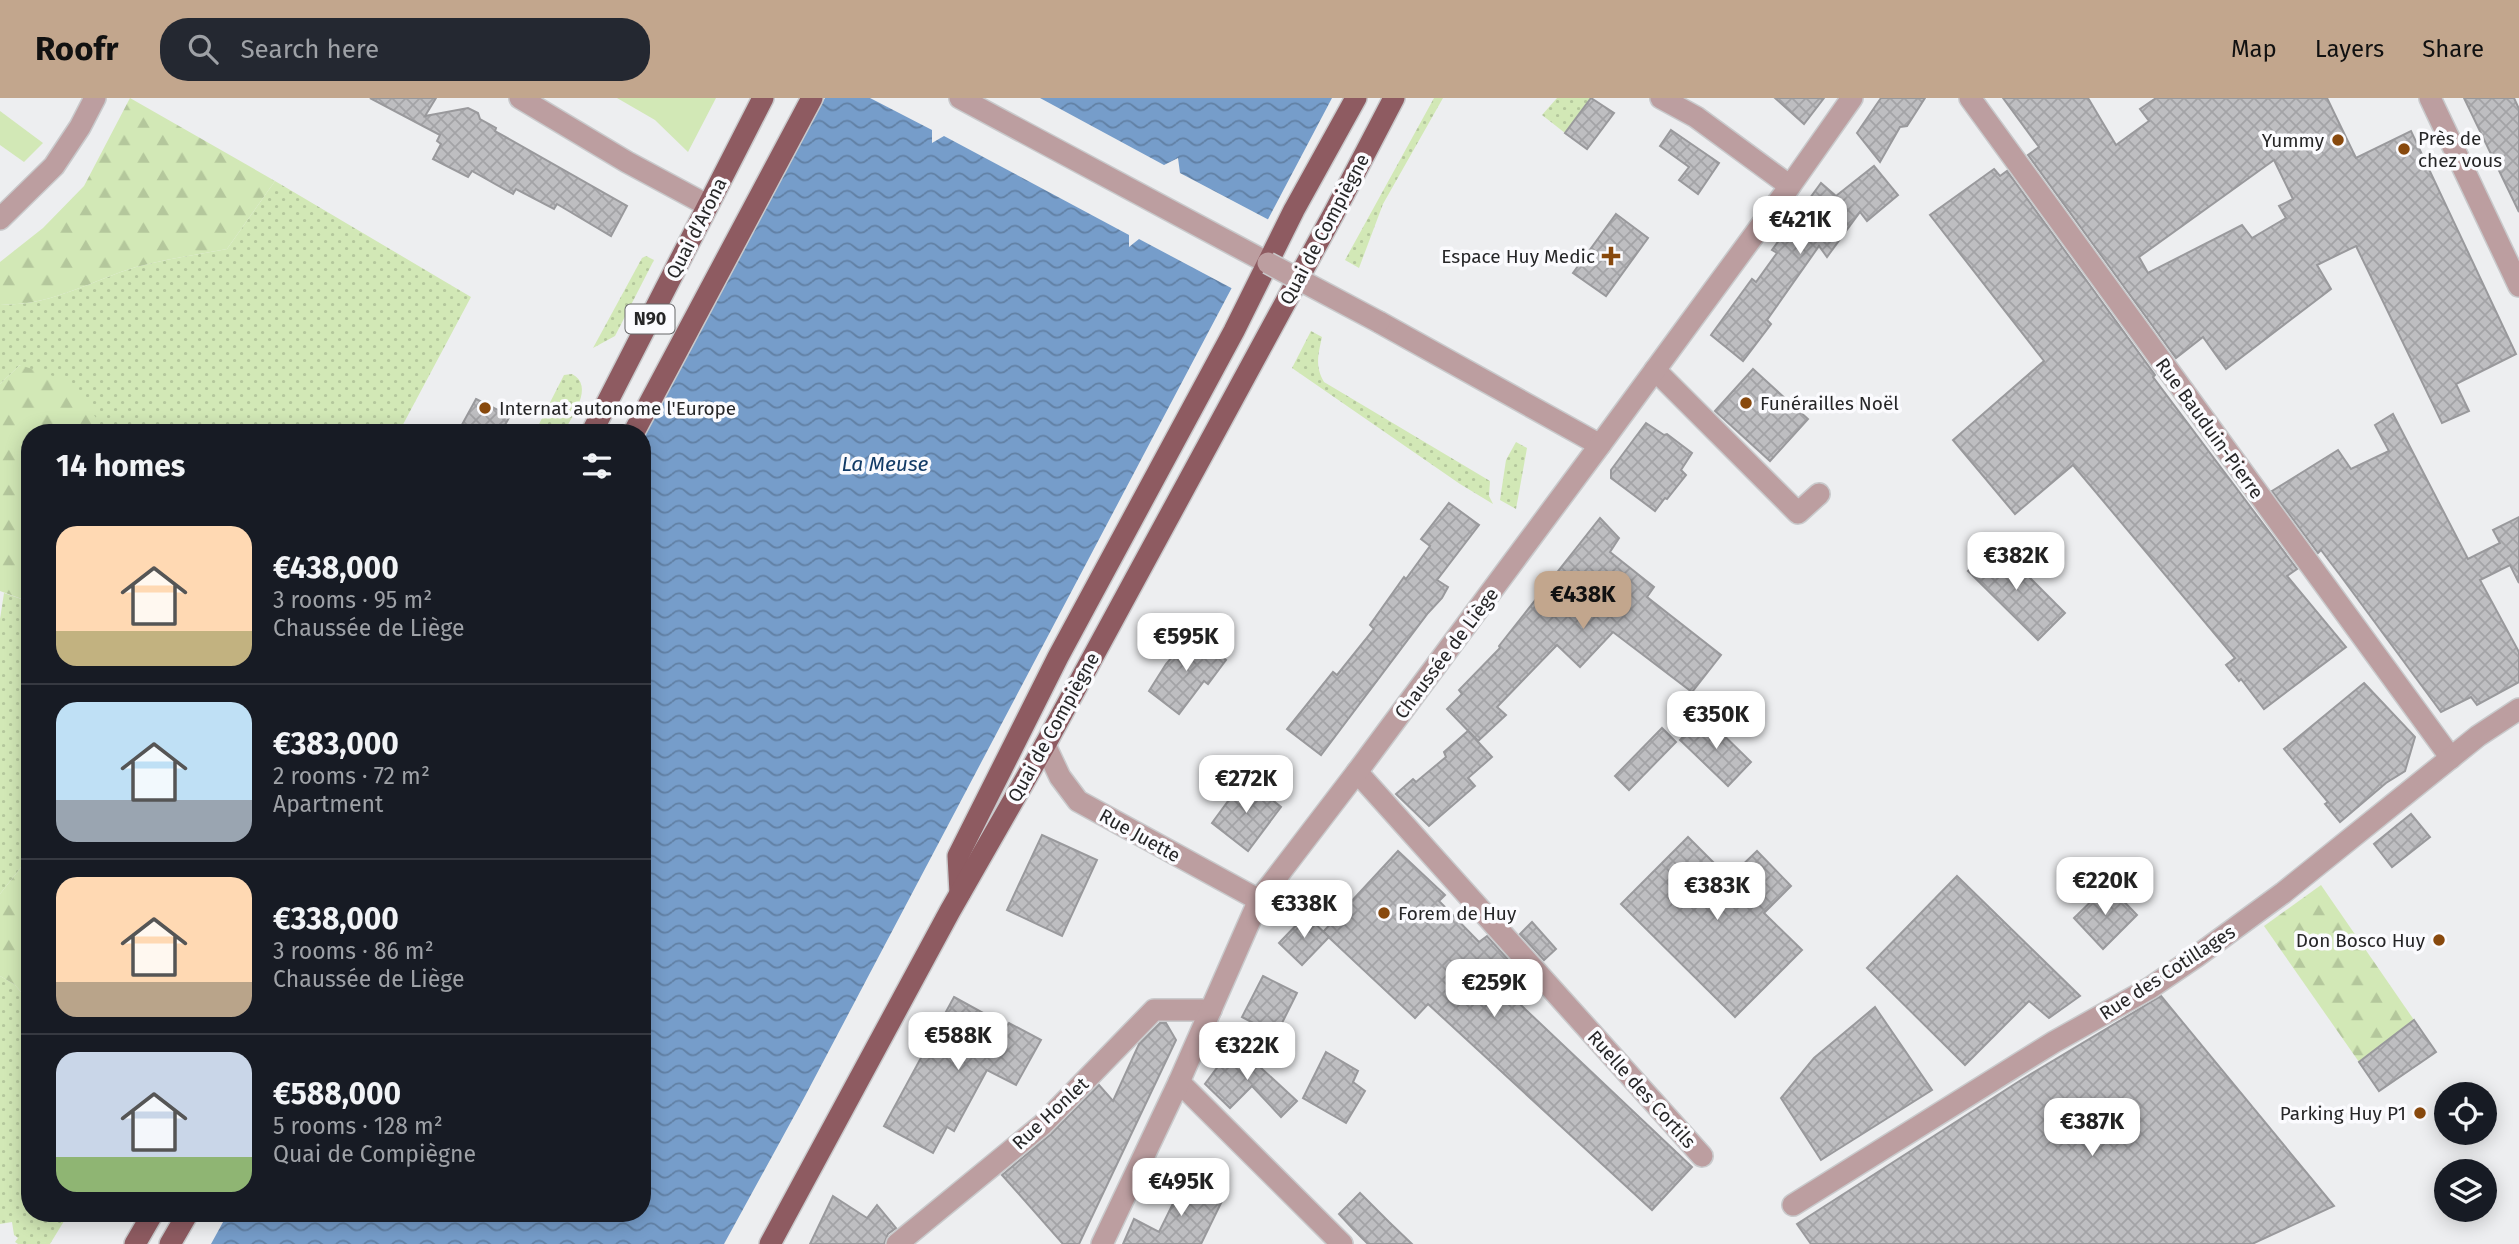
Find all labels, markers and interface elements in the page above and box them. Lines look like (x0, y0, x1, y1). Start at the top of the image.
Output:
search box (160, 18, 650, 81)
text: Roofr (35, 29, 118, 69)
icon: search (184, 30, 222, 68)
text: Search here (240, 34, 379, 65)
text: Map (2231, 35, 2277, 63)
text: Layers (2315, 35, 2384, 63)
text: Share (2422, 35, 2484, 63)
place label: Près de chez vous (2418, 127, 2502, 172)
place label: Yummy (2262, 129, 2325, 152)
marker: Yummy (2330, 132, 2346, 148)
marker: Près de chez vous (2396, 141, 2412, 157)
street label: Quai de Compiègne (1275, 150, 1374, 309)
street label: Quai d'Arona (661, 174, 732, 282)
pin: €421K (1751, 197, 1849, 256)
text: €421K (1769, 205, 1831, 233)
place label: Espace Huy Medic (1441, 245, 1595, 268)
marker: Espace Huy Medic (1601, 246, 1621, 266)
road number: N90 (626, 304, 674, 334)
street label: Rue Bauduin-Pierre (2151, 353, 2268, 503)
place label: Funérailles Noël (1760, 392, 1899, 415)
marker: Funérailles Noël (1738, 395, 1754, 411)
place label: Internat autonome l'Europe (499, 397, 736, 420)
marker: Internat autonome l'Europe (477, 400, 493, 416)
icon: filters (578, 447, 616, 485)
text: 14 homes (56, 448, 185, 484)
water label: La Meuse (842, 451, 929, 477)
pin: €382K (1967, 532, 2065, 592)
text: €382K (1983, 541, 2049, 569)
text: €438,000 (273, 550, 399, 586)
icon: home (112, 554, 196, 638)
pin: €438K (1534, 572, 1632, 631)
text: €438K (1550, 580, 1616, 608)
street label: Chaussée de Liège (1390, 583, 1503, 723)
text: 3 rooms · 95 m² (273, 586, 432, 614)
text: Chaussée de Liège (273, 614, 464, 642)
pin: €595K (1137, 614, 1235, 673)
text: €595K (1153, 622, 1219, 650)
street label: Quai de Compiègne (1003, 648, 1104, 806)
pin: €350K (1667, 692, 1765, 751)
text: €350K (1683, 700, 1749, 728)
text: €383,000 (273, 726, 399, 762)
icon: home (112, 730, 196, 814)
pin: €272K (1197, 756, 1295, 815)
text: 2 rooms · 72 m² (273, 762, 430, 790)
text: €272K (1215, 764, 1277, 792)
text: Apartment (273, 790, 383, 818)
street label: Rue Juette (1095, 804, 1184, 867)
pin: €220K (2056, 858, 2154, 917)
pin: €383K (1668, 862, 1766, 922)
text: €220K (2072, 866, 2138, 894)
text: €383K (1684, 871, 1750, 899)
pin: €338K (1255, 880, 1353, 940)
text: €338K (1271, 889, 1337, 917)
text: €338,000 (273, 901, 399, 937)
place label: Forem de Huy (1398, 902, 1517, 925)
icon: home (112, 905, 196, 989)
marker: Forem de Huy (1376, 905, 1392, 921)
street label: Rue des Cotillages (2095, 920, 2240, 1025)
place label: Don Bosco Huy (2296, 929, 2426, 952)
marker: Don Bosco Huy (2431, 932, 2447, 948)
text: 3 rooms · 86 m² (273, 937, 434, 965)
pin: €259K (1445, 960, 1543, 1019)
text: Chaussée de Liège (273, 965, 464, 993)
text: €259K (1462, 968, 1526, 996)
pin: €588K (909, 1012, 1007, 1072)
text: €588K (924, 1021, 992, 1049)
pin: €322K (1198, 1023, 1296, 1082)
street label: Ruelle des Cortils (1583, 1026, 1701, 1153)
text: €322K (1215, 1031, 1279, 1059)
street label: Rue Honlet (1007, 1072, 1093, 1154)
text: €588,000 (273, 1076, 401, 1112)
icon: home (112, 1080, 196, 1164)
map controls (2434, 1082, 2497, 1222)
button: locate (2434, 1082, 2497, 1145)
pin: €387K (2043, 1098, 2141, 1158)
place label: Parking Huy P1 (2280, 1102, 2406, 1125)
marker: Parking Huy P1 (2412, 1105, 2428, 1121)
text: €387K (2060, 1107, 2124, 1135)
text: 5 rooms · 128 m² (273, 1112, 443, 1140)
text: Quai de Compiègne (273, 1140, 476, 1168)
pin: €495K (1132, 1158, 1230, 1218)
button: layers (2434, 1159, 2497, 1222)
text: €495K (1148, 1167, 1214, 1195)

